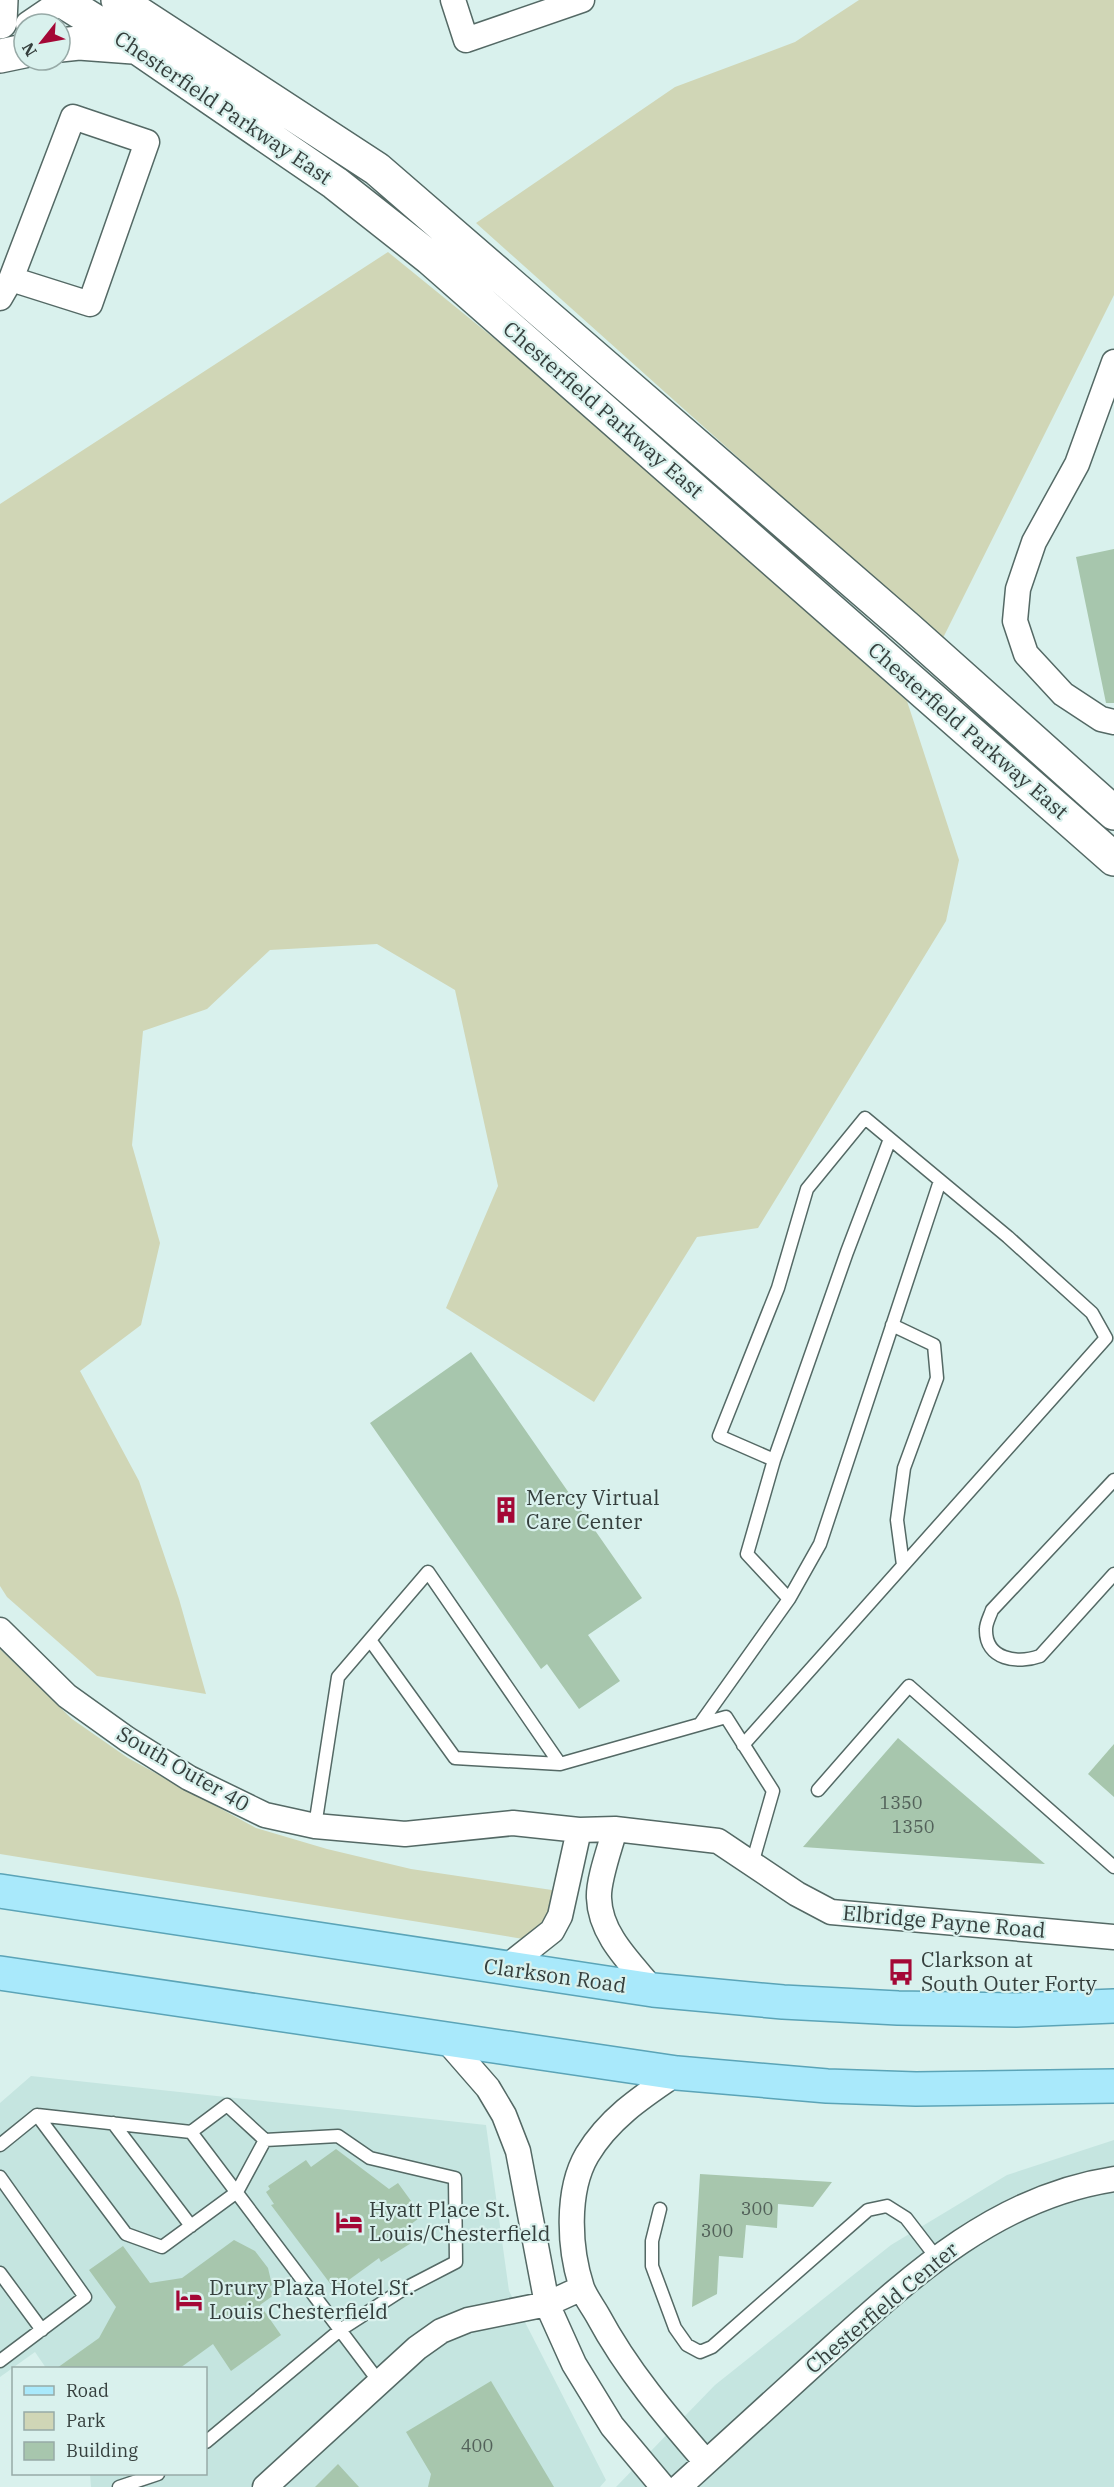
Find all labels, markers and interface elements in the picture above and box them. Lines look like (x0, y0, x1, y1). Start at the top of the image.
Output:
north arrow (12, 12, 72, 72)
street label: Chesterfield Parkway East (109, 24, 338, 191)
text: N (17, 39, 41, 60)
street label: Chesterfield Parkway East (498, 314, 710, 504)
street label: Chesterfield Parkway East (863, 635, 1075, 825)
place label: Mercy Virtual Care Center (526, 1483, 660, 1535)
building icon: Mercy Virtual Care Center (491, 1495, 521, 1525)
street label: South Outer 40 (112, 1719, 255, 1817)
house number: 1350 (879, 1791, 923, 1814)
house number: 1350 (891, 1815, 935, 1838)
street label: Elbridge Payne Road (842, 1898, 1047, 1944)
place label: Clarkson at South Outer Forty (921, 1945, 1098, 1997)
street label: Clarkson Road (482, 1951, 628, 1999)
bus stop icon: Clarkson at South Outer Forty (886, 1957, 916, 1987)
place label: Hyatt Place St. Louis/Chesterfield (369, 2195, 551, 2247)
house number: 300 (741, 2197, 773, 2220)
hotel icon: Hyatt Place St. Louis/Chesterfield (334, 2207, 364, 2237)
house number: 300 (701, 2219, 733, 2242)
street label: Chesterfield Center (799, 2235, 964, 2379)
place label: Drury Plaza Hotel St. Louis Chesterfield (209, 2273, 414, 2325)
hotel icon: Drury Plaza Hotel St. Louis Chesterfield (174, 2285, 204, 2315)
legend (12, 2367, 207, 2475)
text: Road (66, 2379, 109, 2402)
text: Park (66, 2409, 106, 2432)
house number: 400 (461, 2434, 493, 2457)
text: Building (66, 2439, 138, 2462)

